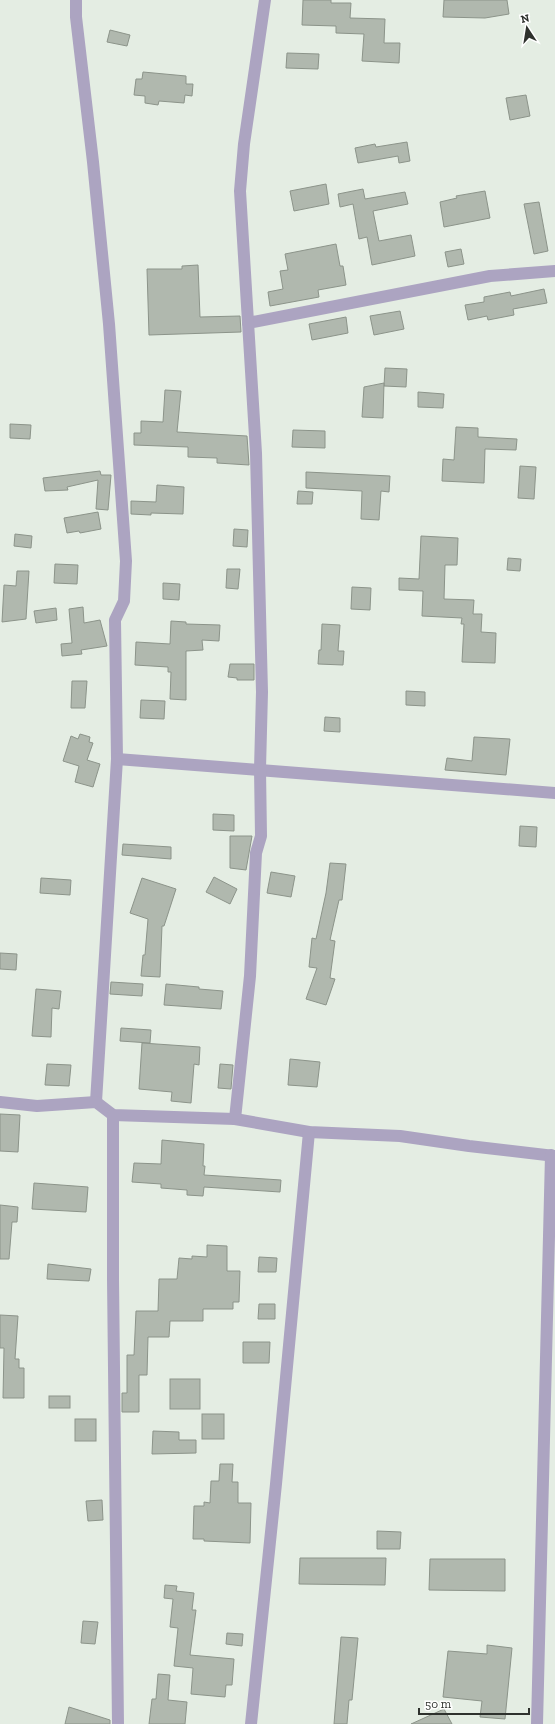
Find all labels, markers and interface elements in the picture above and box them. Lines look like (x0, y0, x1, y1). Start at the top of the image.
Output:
north arrow (507, 8, 547, 48)
text: N (520, 11, 531, 26)
scale bar (419, 1690, 529, 1716)
text: 50 m (425, 1697, 452, 1711)

